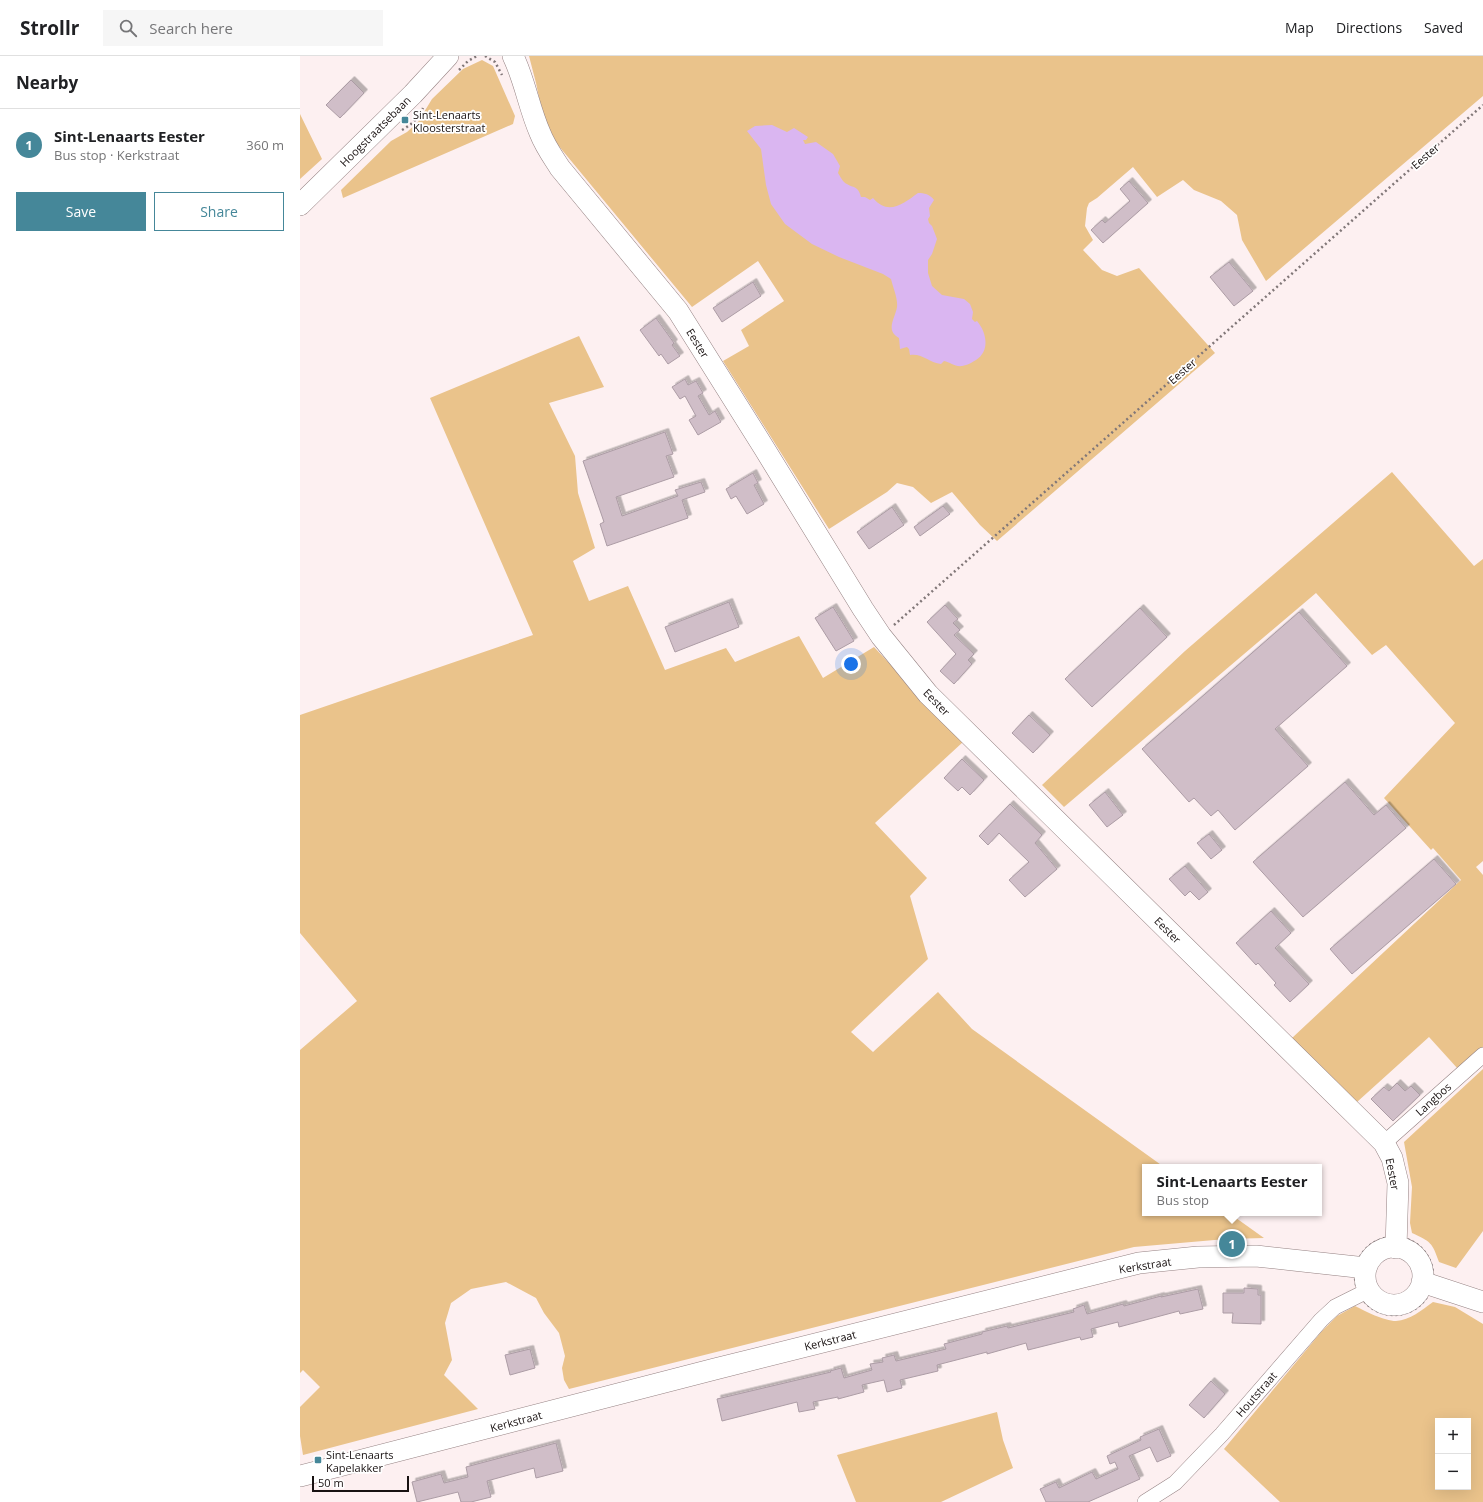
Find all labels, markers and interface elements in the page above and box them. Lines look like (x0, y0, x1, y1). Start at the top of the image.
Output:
search box (103, 10, 383, 46)
text: Strollr (20, 15, 79, 41)
icon: search (117, 17, 139, 39)
text: Search here (149, 18, 233, 38)
text: Map (1285, 18, 1314, 37)
text: Directions (1336, 18, 1402, 37)
text: Saved (1424, 18, 1463, 37)
text: Nearby (16, 71, 78, 94)
street label: Hoogstraatsebaan (336, 92, 414, 170)
place label: Sint-Lenaarts Kloosterstraat (413, 107, 485, 135)
marker: Sint-Lenaarts Kloosterstraat (400, 115, 410, 125)
text: Sint-Lenaarts Eester (54, 126, 205, 146)
text: 1 (25, 136, 33, 154)
text: 360 m (246, 136, 284, 154)
street label: Eester (1408, 139, 1442, 172)
text: Bus stop · Kerkstraat (54, 146, 179, 164)
button: Save (16, 192, 146, 231)
button: Share (154, 192, 284, 231)
street label: Eester (683, 325, 713, 361)
street label: Eester (1165, 354, 1199, 387)
your location (841, 654, 861, 674)
street label: Eester (920, 685, 954, 719)
street label: Eester (1151, 913, 1185, 947)
street label: Langbos (1412, 1079, 1454, 1119)
street label: Eester (1383, 1157, 1404, 1192)
popup (1142, 1164, 1322, 1216)
text: Sint-Lenaarts Eester (1157, 1171, 1307, 1191)
text: Bus stop (1157, 1191, 1209, 1209)
pin: 1 (1219, 1229, 1245, 1259)
street label: Kerkstraat (1118, 1253, 1172, 1277)
street label: Kerkstraat (802, 1326, 858, 1354)
street label: Houtstraat (1232, 1368, 1280, 1420)
street label: Kerkstraat (488, 1407, 544, 1435)
map controls (1435, 1418, 1471, 1490)
button: + (1435, 1418, 1471, 1454)
place label: Sint-Lenaarts Kapelakker (326, 1447, 394, 1475)
button: − (1435, 1454, 1471, 1490)
marker: Sint-Lenaarts Kapelakker (313, 1455, 323, 1465)
scale bar (312, 1474, 409, 1493)
text: 50 m (318, 1475, 344, 1490)

